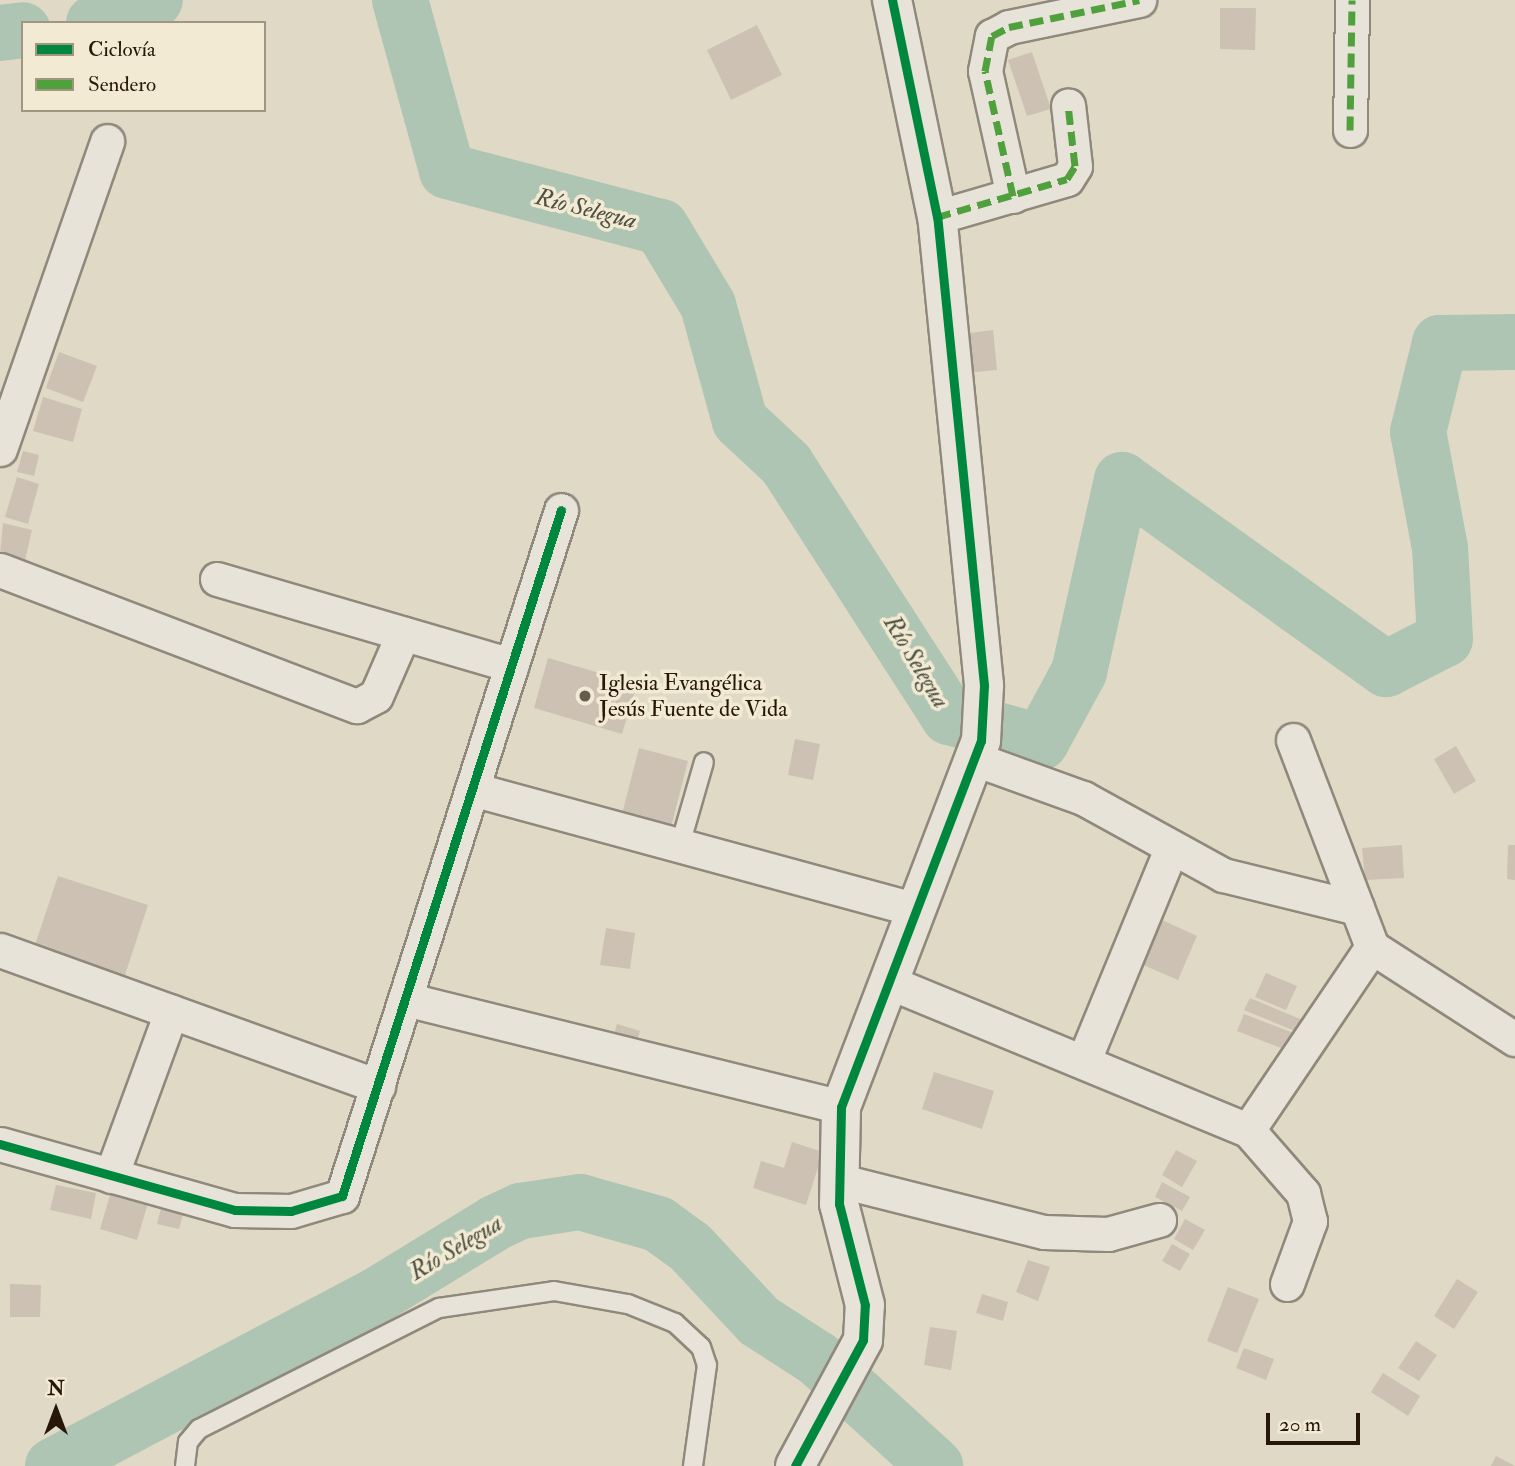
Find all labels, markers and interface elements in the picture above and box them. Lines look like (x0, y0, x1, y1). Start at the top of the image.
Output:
legend (21, 21, 266, 112)
text: Ciclovía (88, 36, 156, 63)
text: Sendero (88, 71, 156, 98)
water label: Río Selegua (533, 183, 639, 235)
water label: Río Selegua (877, 610, 955, 714)
place label: Iglesia Evangélica Jesús Fuente de Vida (599, 669, 788, 723)
marker: Iglesia Evangélica Jesús Fuente de Vida (577, 688, 593, 704)
water label: Río Selegua (404, 1209, 508, 1287)
north arrow (21, 1375, 91, 1445)
text: N (47, 1377, 65, 1401)
scale bar (1270, 1400, 1364, 1444)
text: 20 m (1279, 1411, 1321, 1438)

